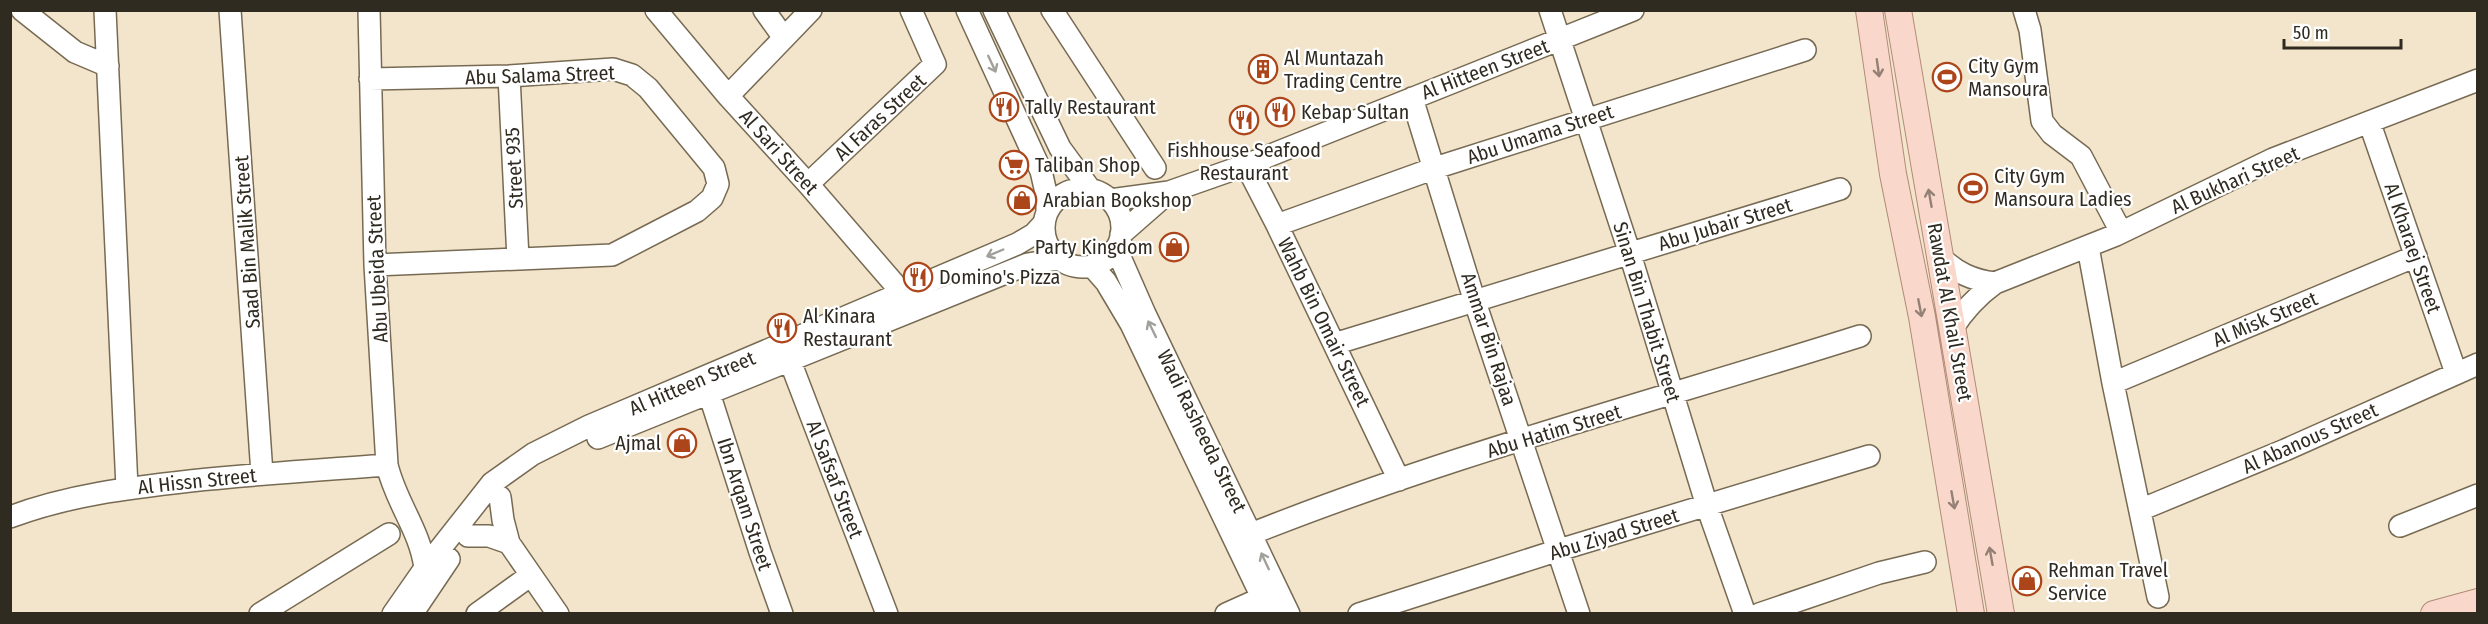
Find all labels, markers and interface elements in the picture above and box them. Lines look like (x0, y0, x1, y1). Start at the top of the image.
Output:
scale bar (2284, 12, 2401, 50)
text: 50 m (2293, 22, 2329, 44)
street label: Al Hitteen Street (1418, 34, 1553, 104)
place label: Al Muntazah Trading Centre (1284, 46, 1402, 93)
building icon: Al Muntazah Trading Centre (1247, 53, 1279, 85)
one-way arrow (986, 54, 998, 72)
place label: City Gym Mansoura (1968, 54, 2048, 101)
one-way arrow (1873, 58, 1884, 78)
street label: Abu Salama Street (465, 60, 616, 90)
sports icon: City Gym Mansoura (1931, 61, 1963, 93)
street label: Al Faras Street (829, 68, 931, 165)
restaurant icon: Tally Restaurant (988, 91, 1020, 123)
place label: Tally Restaurant (1025, 95, 1156, 119)
restaurant icon: Kebap Sultan (1264, 96, 1296, 128)
street label: Abu Umama Street (1464, 99, 1617, 169)
place label: Kebap Sultan (1301, 100, 1409, 124)
restaurant icon: Fishhouse Seafood Restaurant (1228, 104, 1260, 136)
street label: Al Sari Street (735, 105, 824, 200)
street label: Street 935 (500, 127, 528, 209)
place label: Fishhouse Seafood Restaurant (1167, 138, 1321, 185)
street label: Al Bukhari Street (2167, 141, 2303, 219)
supermarket icon: Taliban Shop (998, 149, 1030, 181)
place label: Taliban Shop (1035, 153, 1140, 177)
street label: Saad Bin Malik Street (229, 154, 265, 329)
place label: City Gym Mansoura Ladies (1994, 164, 2132, 211)
sports icon: City Gym Mansoura Ladies (1957, 172, 1989, 204)
street label: Al Kharaej Street (2379, 180, 2447, 317)
shop icon: Arabian Bookshop (1006, 184, 1038, 216)
place label: Arabian Bookshop (1043, 188, 1192, 212)
one-way arrow (1924, 189, 1935, 208)
street label: Abu Jubair Street (1655, 192, 1795, 256)
street label: Abu Ubeida Street (361, 194, 393, 344)
street label: Sinan Bin Thabit Street (1608, 219, 1686, 406)
street label: Rawdat Al Khail Street (1922, 221, 1978, 404)
shop icon: Party Kingdom (1158, 231, 1190, 263)
street label: Wahb Bin Omair Street (1273, 234, 1376, 411)
place label: Party Kingdom (1035, 235, 1153, 259)
one-way arrow (986, 249, 1004, 260)
restaurant icon: Domino's Pizza (902, 261, 934, 293)
place label: Domino's Pizza (939, 265, 1060, 289)
street label: Ammar Bin Rajaa (1456, 269, 1522, 409)
street label: Al Misk Street (2209, 286, 2321, 352)
one-way arrow (1915, 298, 1926, 317)
place label: Al Kinara Restaurant (803, 304, 892, 351)
restaurant icon: Al Kinara Restaurant (766, 312, 798, 344)
one-way arrow (1145, 320, 1157, 338)
street label: Al Hitteen Street (625, 345, 759, 420)
street label: Wadi Rasheeda Street (1152, 346, 1252, 517)
street label: Al Abanous Street (2239, 397, 2382, 478)
street label: Abu Hatim Street (1484, 399, 1624, 463)
street label: Al Safsaf Street (801, 417, 869, 542)
shop icon: Ajmal (666, 427, 698, 459)
place label: Ajmal (615, 431, 661, 455)
street label: Ibn Arqam Street (712, 435, 778, 574)
street label: Al Hissn Street (137, 463, 258, 499)
one-way arrow (1948, 490, 1959, 510)
street label: Abu Ziyad Street (1546, 503, 1682, 565)
one-way arrow (1985, 546, 1996, 566)
one-way arrow (1258, 552, 1270, 570)
place label: Rehman Travel Service (2048, 558, 2168, 605)
shop icon: Rehman Travel Service (2011, 565, 2043, 597)

